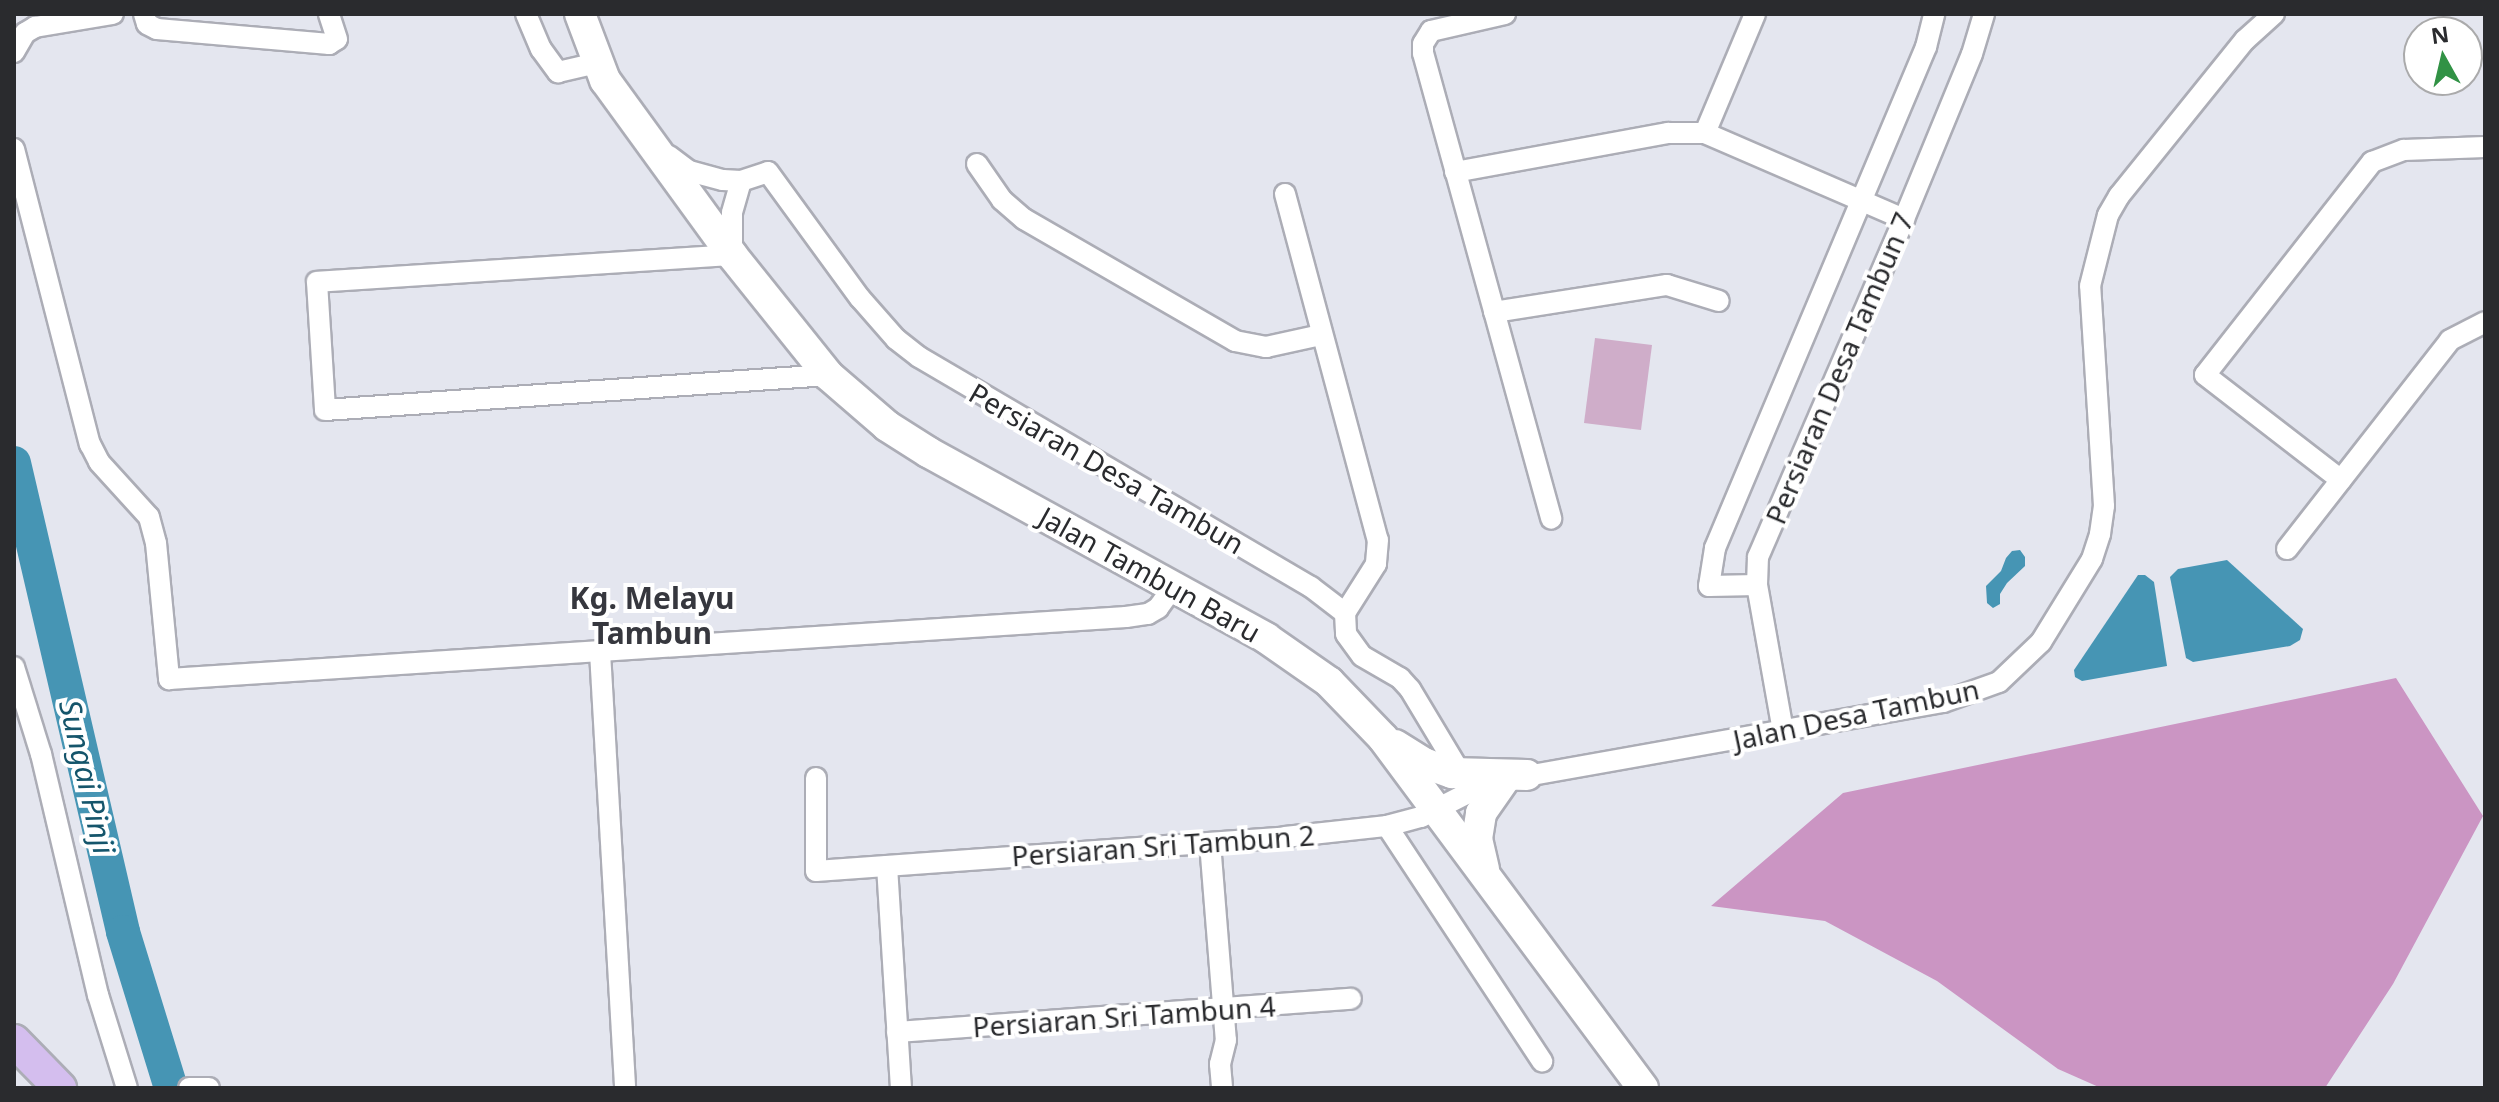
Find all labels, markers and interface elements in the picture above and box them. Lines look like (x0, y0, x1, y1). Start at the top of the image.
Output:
north arrow (2403, 16, 2483, 96)
text: N (2429, 18, 2451, 50)
street label: Persiaran Desa Tambun 7 (1758, 207, 1920, 529)
street label: Persiaran Desa Tambun (964, 376, 1250, 560)
street label: Jalan Tambun Baru (1033, 499, 1267, 649)
district label: Kg. Melayu Tambun (570, 580, 734, 650)
street label: Jalan Desa Tambun (1730, 672, 1982, 756)
water label: Sungai Pinji (52, 696, 122, 858)
street label: Persiaran Sri Tambun 2 (1010, 818, 1316, 872)
street label: Persiaran Sri Tambun 4 (971, 989, 1277, 1043)

